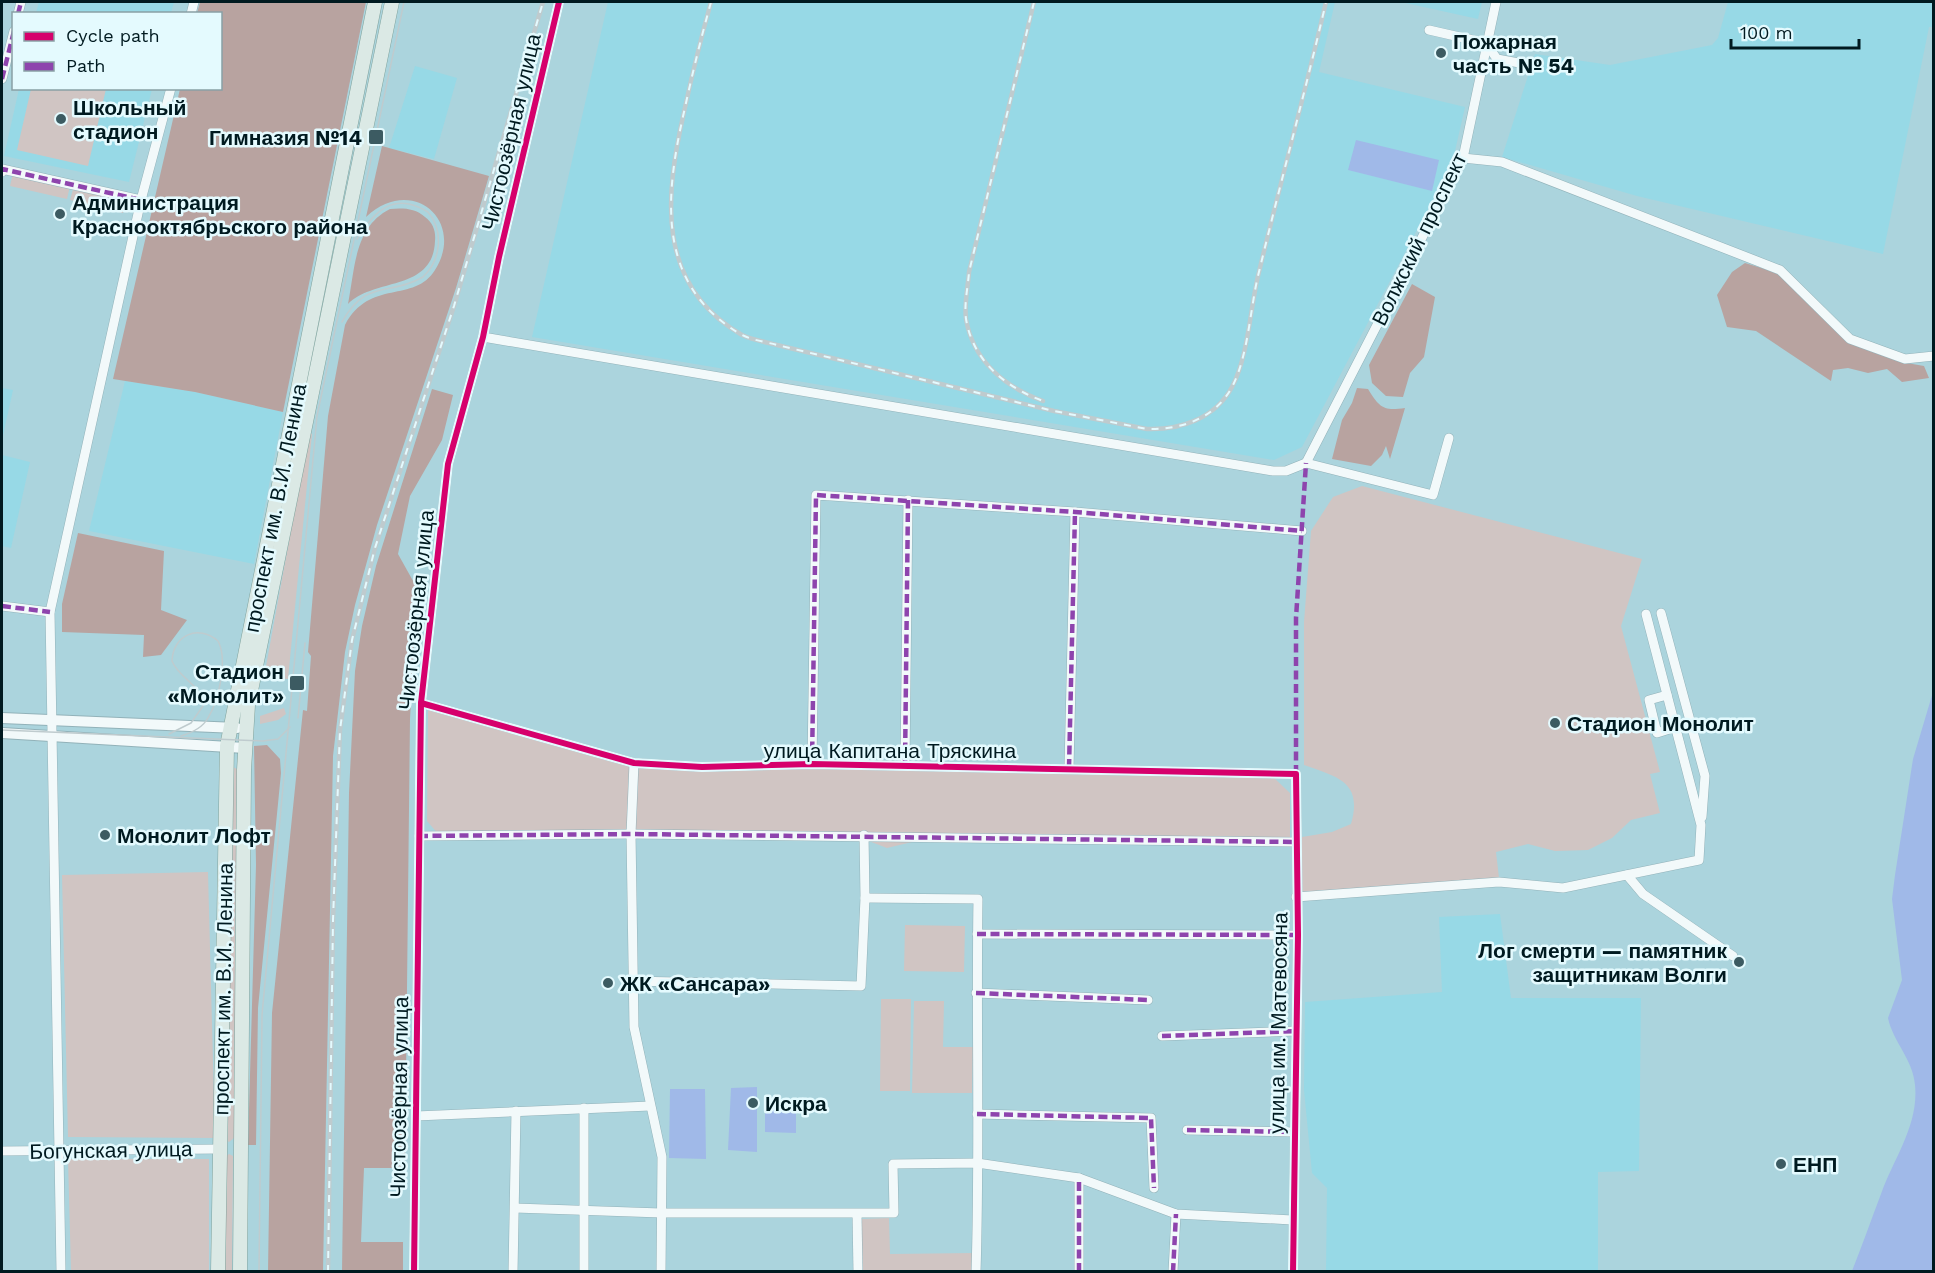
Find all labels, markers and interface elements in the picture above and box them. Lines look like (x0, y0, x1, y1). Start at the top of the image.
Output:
legend (12, 12, 222, 90)
scale bar (1731, 12, 1858, 50)
text: 100 m (1740, 22, 1793, 43)
text: Cycle path (66, 25, 160, 46)
place label: Пожарная часть № 54 (1453, 29, 1574, 78)
street label: Чистоозёрная улица (476, 31, 546, 233)
marker: Пожарная часть № 54 (1434, 46, 1448, 60)
text: Path (66, 55, 106, 76)
place label: Школьный стадион (73, 95, 186, 144)
marker: Школьный стадион (54, 112, 68, 126)
place label: Гимназия №14 (209, 125, 362, 150)
marker: Гимназия №14 (367, 128, 385, 146)
street label: Волжский проспект (1366, 148, 1472, 329)
place label: Администрация Краснооктябрьского района (72, 190, 368, 239)
marker: Администрация Краснооктябрьского района (53, 207, 67, 221)
street label: проспект им. В.И. Ленина (239, 381, 311, 635)
street label: Чистоозёрная улица (393, 508, 439, 711)
place label: Стадион «Монолит» (168, 659, 284, 708)
marker: Стадион «Монолит» (288, 674, 306, 692)
place label: Стадион Монолит (1567, 711, 1754, 736)
marker: Стадион Монолит (1548, 716, 1562, 730)
street label: улица Капитана Тряскина (764, 738, 1017, 763)
place label: Монолит Лофт (117, 823, 271, 848)
marker: Монолит Лофт (98, 828, 112, 842)
street label: проспект им. В.И. Ленина (208, 862, 238, 1116)
street label: улица им. Матевосяна (1264, 912, 1292, 1134)
place label: Лог смерти — памятник защитникам Волги (1478, 938, 1727, 987)
marker: Лог смерти — памятник защитникам Волги (1732, 955, 1746, 969)
place label: ЖК «Сансара» (619, 971, 770, 996)
marker: ЖК «Сансара» (601, 976, 615, 990)
street label: Чистоозёрная улица (385, 996, 413, 1198)
place label: Искра (765, 1091, 827, 1116)
marker: Искра (746, 1096, 760, 1110)
street label: Богунская улица (29, 1136, 193, 1164)
place label: ЕНП (1793, 1152, 1837, 1177)
marker: ЕНП (1774, 1157, 1788, 1171)

